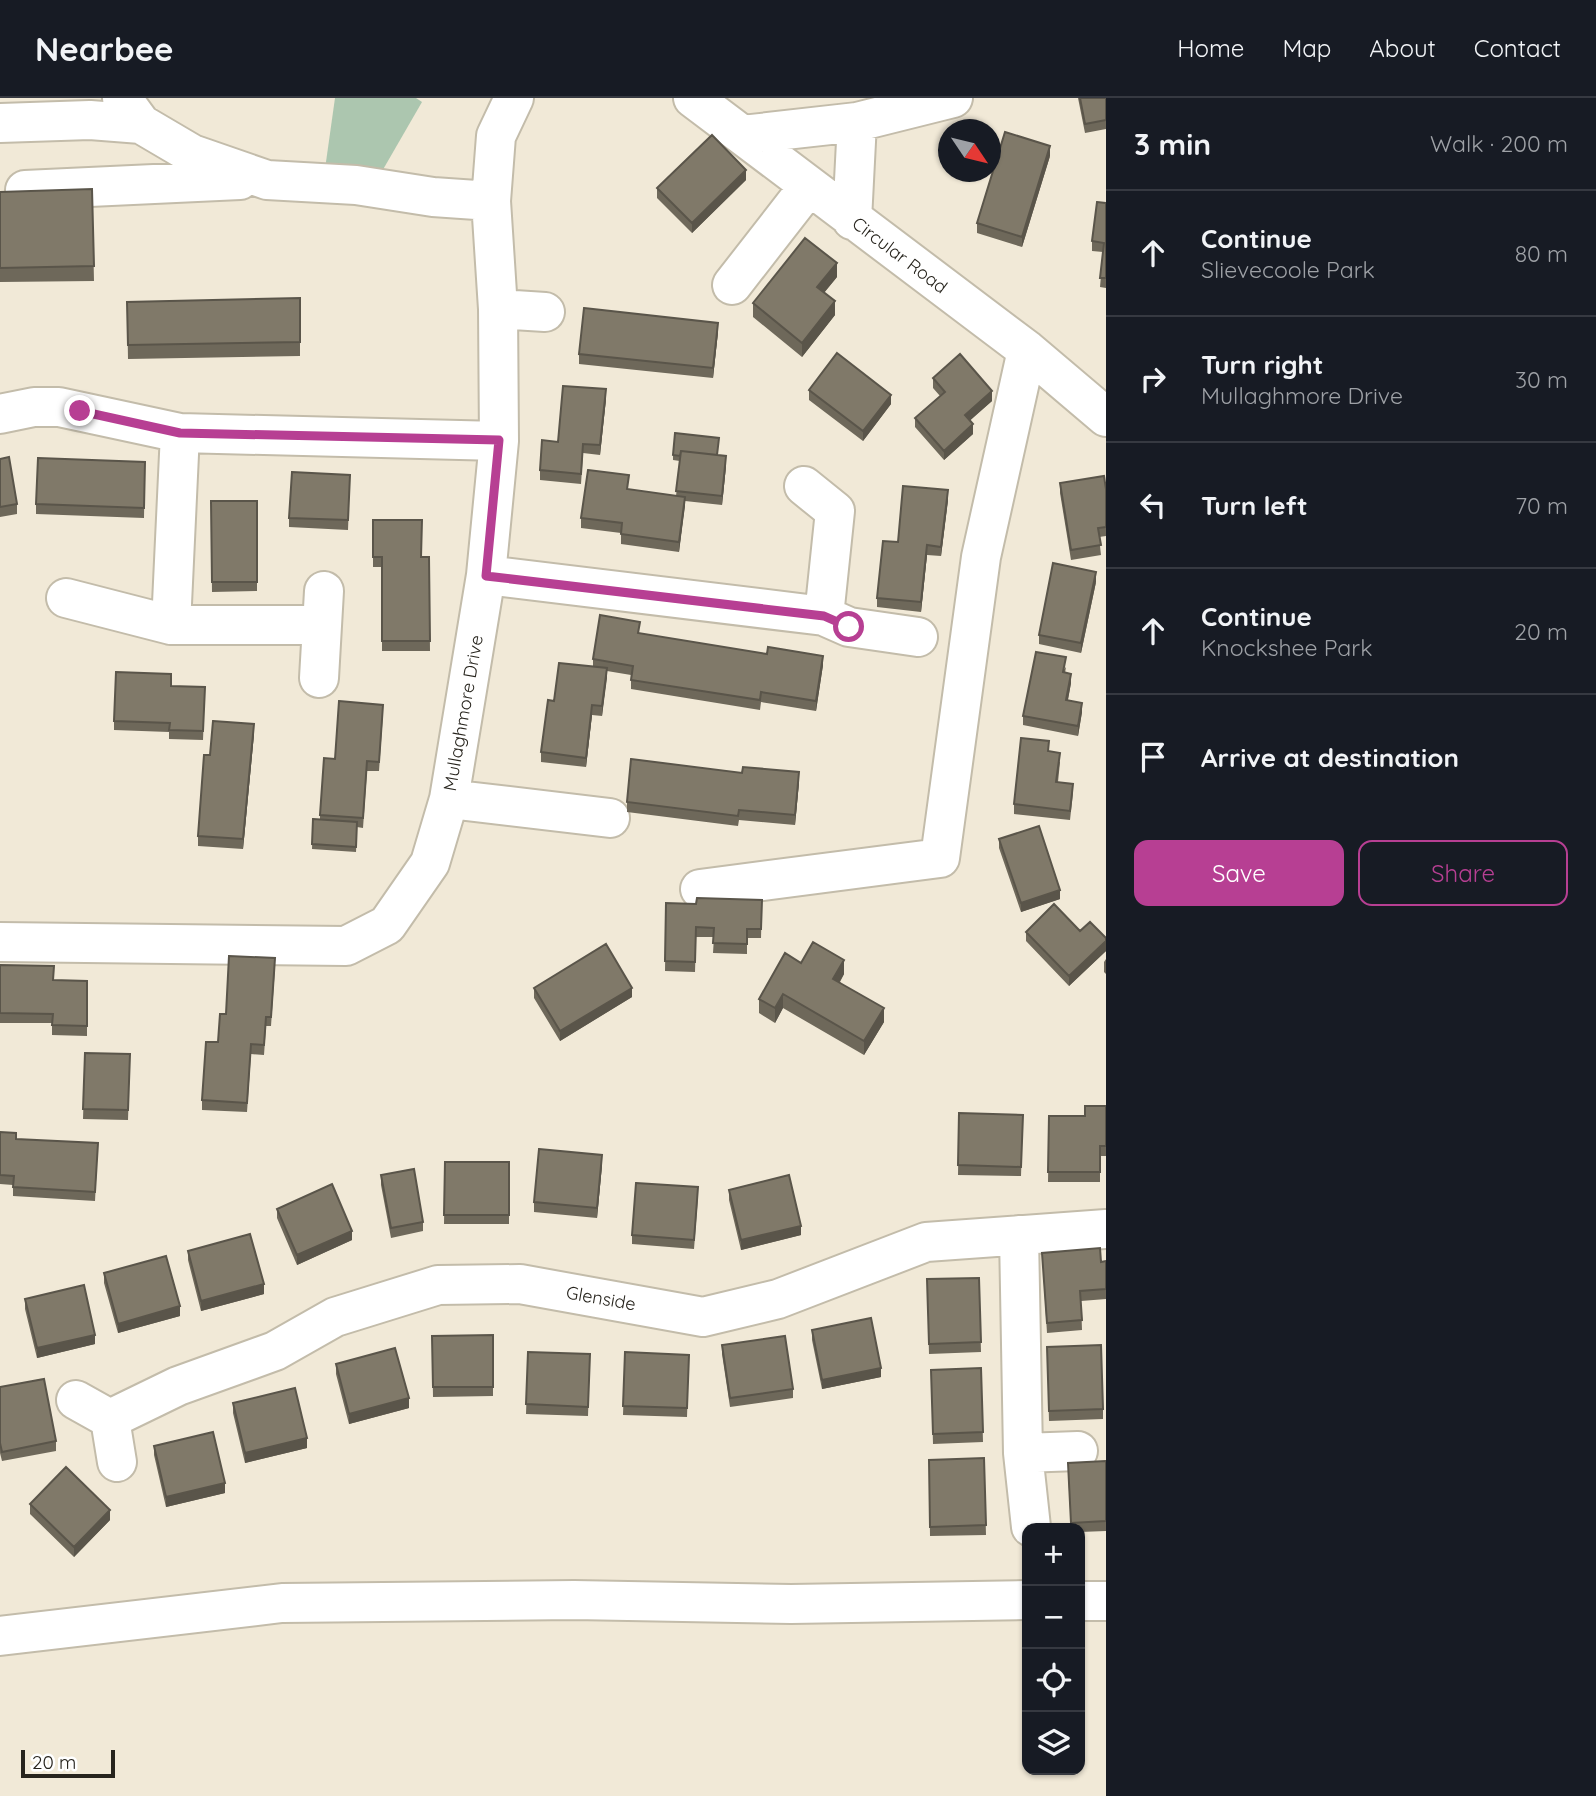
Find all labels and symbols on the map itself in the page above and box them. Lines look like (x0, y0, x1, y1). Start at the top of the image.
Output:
north arrow (938, 119, 1001, 182)
street label: Circular Road (848, 212, 952, 298)
route end (64, 395, 95, 426)
route start (833, 611, 864, 642)
street label: Mullaghmore Drive (438, 633, 488, 793)
street label: Glenside (564, 1281, 638, 1315)
scale bar (21, 1747, 116, 1779)

